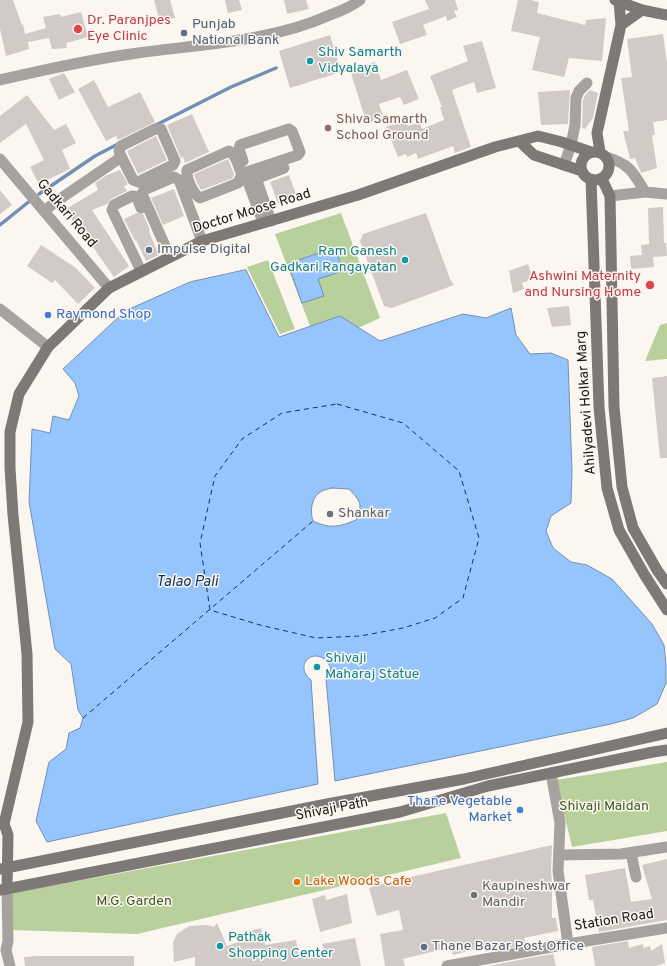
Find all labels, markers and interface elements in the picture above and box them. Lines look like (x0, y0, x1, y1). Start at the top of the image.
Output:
place label: Dr. Paranjpes Eye Clinic (87, 13, 171, 46)
place label: Punjab National Bank (192, 17, 279, 50)
marker: Dr. Paranjpes Eye Clinic (72, 23, 84, 35)
marker: Punjab National Bank (179, 28, 189, 38)
place label: Shiv Samarth Vidyalaya (318, 45, 402, 78)
marker: Shiv Samarth Vidyalaya (305, 56, 315, 66)
place label: Shiva Samarth School Ground (336, 112, 429, 144)
marker: Shiva Samarth School Ground (323, 123, 333, 133)
street label: Gadkari Road (32, 176, 100, 252)
street label: Doctor Moose Road (191, 186, 313, 238)
place label: Impulse Digital (157, 242, 250, 258)
place label: Ram Ganesh Gadkari Rangayatan (270, 244, 397, 276)
marker: Impulse Digital (144, 245, 154, 255)
marker: Ram Ganesh Gadkari Rangayatan (400, 255, 410, 265)
place label: Ashwini Maternity and Nursing Home (524, 269, 641, 302)
marker: Ashwini Maternity and Nursing Home (644, 279, 656, 291)
place label: Raymond Shop (56, 307, 151, 323)
marker: Raymond Shop (43, 310, 53, 320)
street label: Ahilyadevi Holkar Marg (574, 330, 600, 476)
place label: Shankar (338, 506, 390, 522)
marker: Shankar (325, 509, 335, 519)
water label: Talao Pali (156, 574, 218, 592)
place label: Shivaji Maharaj Statue (325, 651, 419, 684)
marker: Shivaji Maharaj Statue (312, 662, 322, 672)
place label: Thane Vegetable Market (407, 794, 512, 826)
street label: Shivaji Path (294, 795, 370, 825)
park label: Shivaji Maidan (559, 799, 649, 815)
marker: Thane Vegetable Market (515, 805, 525, 815)
place label: Lake Woods Cafe (305, 874, 412, 890)
marker: Lake Woods Cafe (292, 877, 302, 887)
place label: Kaupineshwar Mandir (482, 879, 570, 912)
marker: Kaupineshwar Mandir (469, 890, 479, 900)
park label: M.G. Garden (96, 894, 172, 910)
street label: Station Road (573, 906, 655, 936)
place label: Pathak Shopping Center (228, 930, 334, 962)
place label: Thane Bazar Post Office (432, 939, 584, 955)
marker: Pathak Shopping Center (215, 941, 225, 951)
marker: Thane Bazar Post Office (419, 942, 429, 952)

